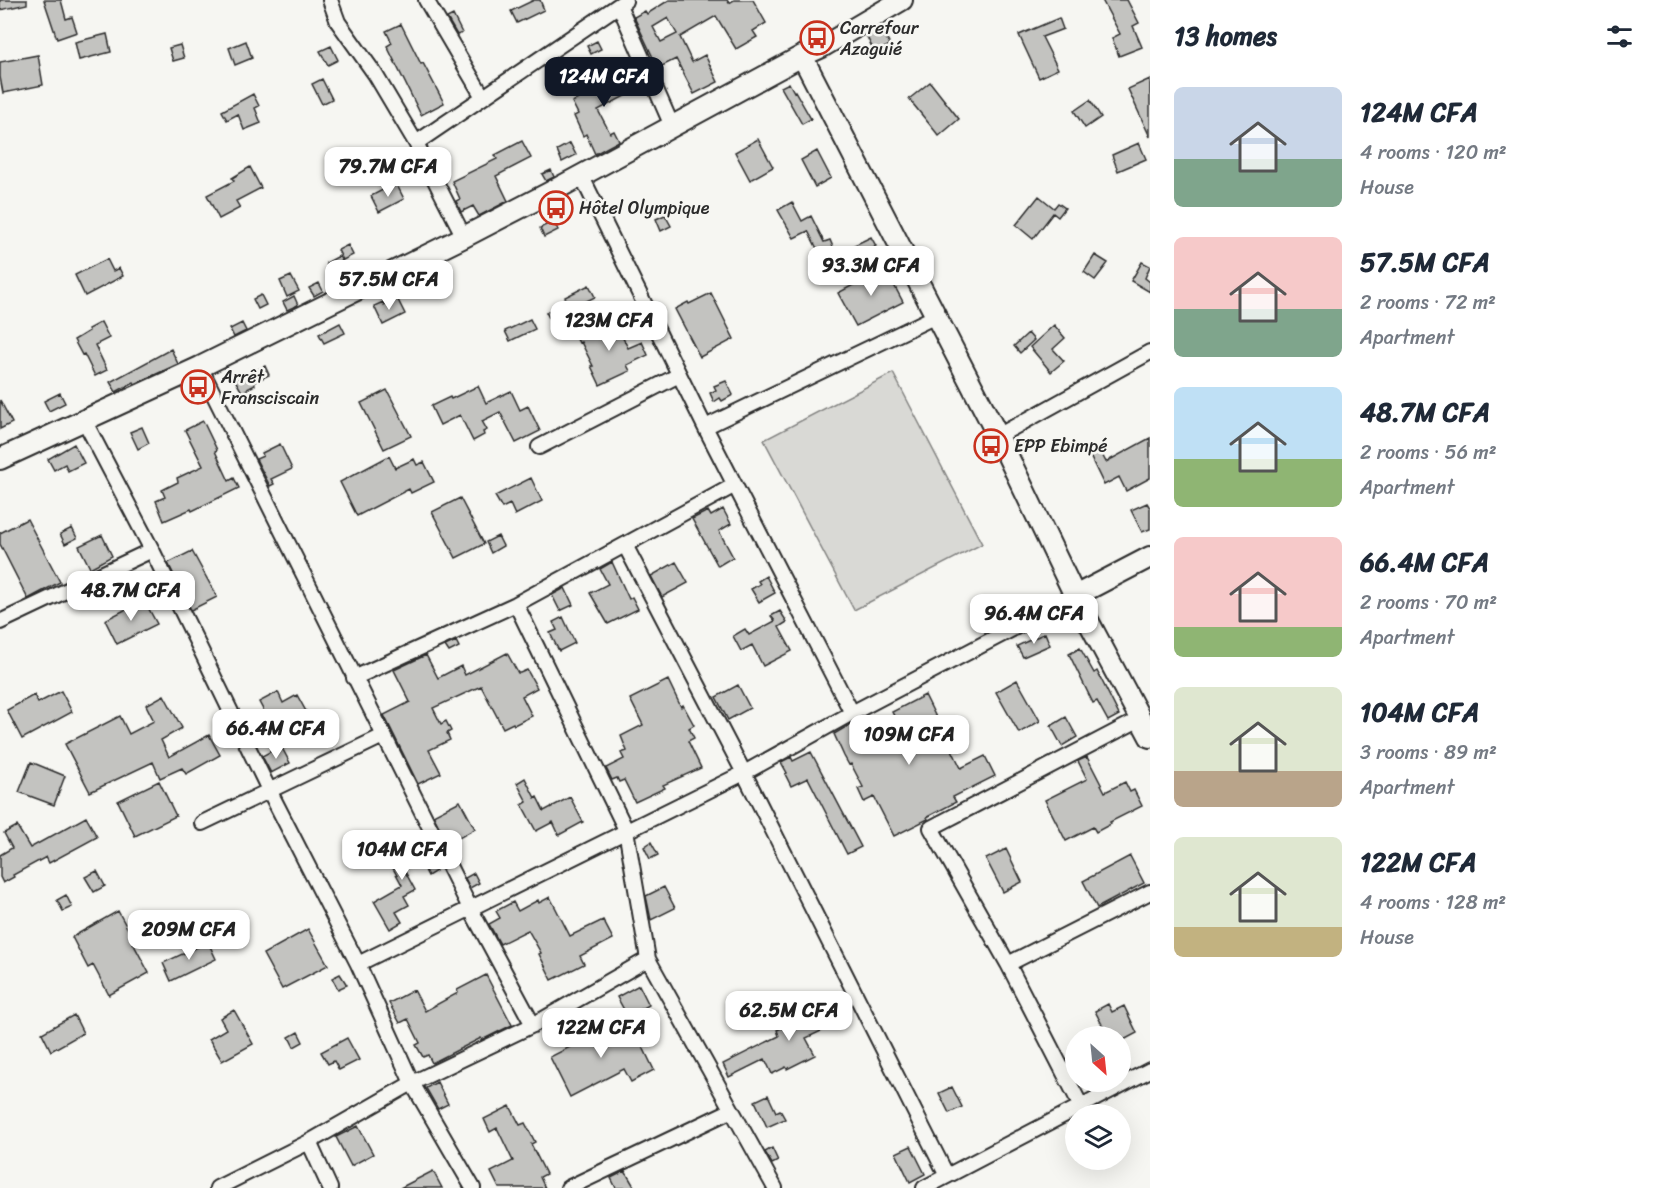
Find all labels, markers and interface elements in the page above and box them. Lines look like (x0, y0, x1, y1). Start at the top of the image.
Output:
place label: Carrefour Azaguié (839, 12, 920, 65)
text: 13 homes (1174, 13, 1277, 59)
bus stop icon: Carrefour Azaguié (799, 20, 835, 56)
icon: filters (1603, 20, 1636, 53)
pin: 124M CFA (542, 57, 666, 108)
text: 124M CFA (559, 59, 649, 94)
text: 124M CFA (1360, 89, 1478, 135)
icon: home (1222, 111, 1294, 183)
text: 4 rooms · 120 m² (1360, 135, 1507, 170)
pin: 79.7M CFA (319, 147, 457, 198)
text: 79.7M CFA (338, 149, 438, 184)
text: House (1360, 170, 1414, 205)
bus stop icon: Hôtel Olympique (538, 190, 574, 226)
place label: Hôtel Olympique (579, 192, 710, 224)
text: 57.5M CFA (1360, 239, 1490, 285)
pin: 93.3M CFA (802, 246, 940, 297)
text: 93.3M CFA (822, 248, 920, 283)
pin: 57.5M CFA (320, 260, 458, 311)
icon: home (1222, 261, 1294, 333)
text: 57.5M CFA (339, 262, 439, 297)
text: 2 rooms · 72 m² (1360, 285, 1496, 320)
pin: 123M CFA (547, 301, 671, 352)
text: 123M CFA (564, 303, 654, 338)
text: Apartment (1360, 320, 1454, 355)
place label: Arrêt Fransciscain (220, 361, 320, 414)
bus stop icon: Arrêt Fransciscain (180, 369, 216, 405)
text: 48.7M CFA (1360, 389, 1490, 435)
icon: home (1222, 411, 1294, 483)
bus stop icon: EPP Ebimpé (973, 428, 1009, 464)
place label: EPP Ebimpé (1014, 430, 1108, 462)
text: 2 rooms · 56 m² (1360, 435, 1497, 470)
text: Apartment (1360, 470, 1454, 505)
text: 66.4M CFA (1360, 539, 1489, 585)
icon: home (1222, 561, 1294, 633)
pin: 48.7M CFA (62, 571, 200, 622)
text: 48.7M CFA (81, 573, 181, 608)
text: 2 rooms · 70 m² (1360, 585, 1497, 620)
pin: 96.4M CFA (965, 594, 1103, 645)
text: 96.4M CFA (984, 596, 1084, 631)
text: Apartment (1360, 620, 1454, 655)
text: 104M CFA (1360, 689, 1479, 735)
pin: 66.4M CFA (207, 709, 345, 760)
text: 66.4M CFA (226, 711, 326, 746)
icon: home (1222, 711, 1294, 783)
pin: 109M CFA (847, 715, 971, 766)
text: 109M CFA (863, 717, 955, 752)
text: 3 rooms · 89 m² (1360, 735, 1497, 770)
text: Apartment (1360, 770, 1454, 805)
pin: 104M CFA (340, 830, 464, 881)
text: 104M CFA (356, 832, 448, 867)
text: 122M CFA (1360, 839, 1477, 885)
icon: home (1222, 861, 1294, 933)
text: 4 rooms · 128 m² (1360, 885, 1506, 920)
pin: 209M CFA (127, 910, 251, 961)
text: 209M CFA (142, 912, 236, 947)
text: House (1360, 920, 1414, 955)
pin: 62.5M CFA (720, 991, 858, 1042)
text: 62.5M CFA (739, 993, 839, 1028)
pin: 122M CFA (539, 1008, 663, 1059)
text: 122M CFA (556, 1010, 646, 1045)
north arrow (1065, 1026, 1131, 1092)
map controls (1065, 1026, 1131, 1170)
button: layers (1065, 1104, 1131, 1170)

